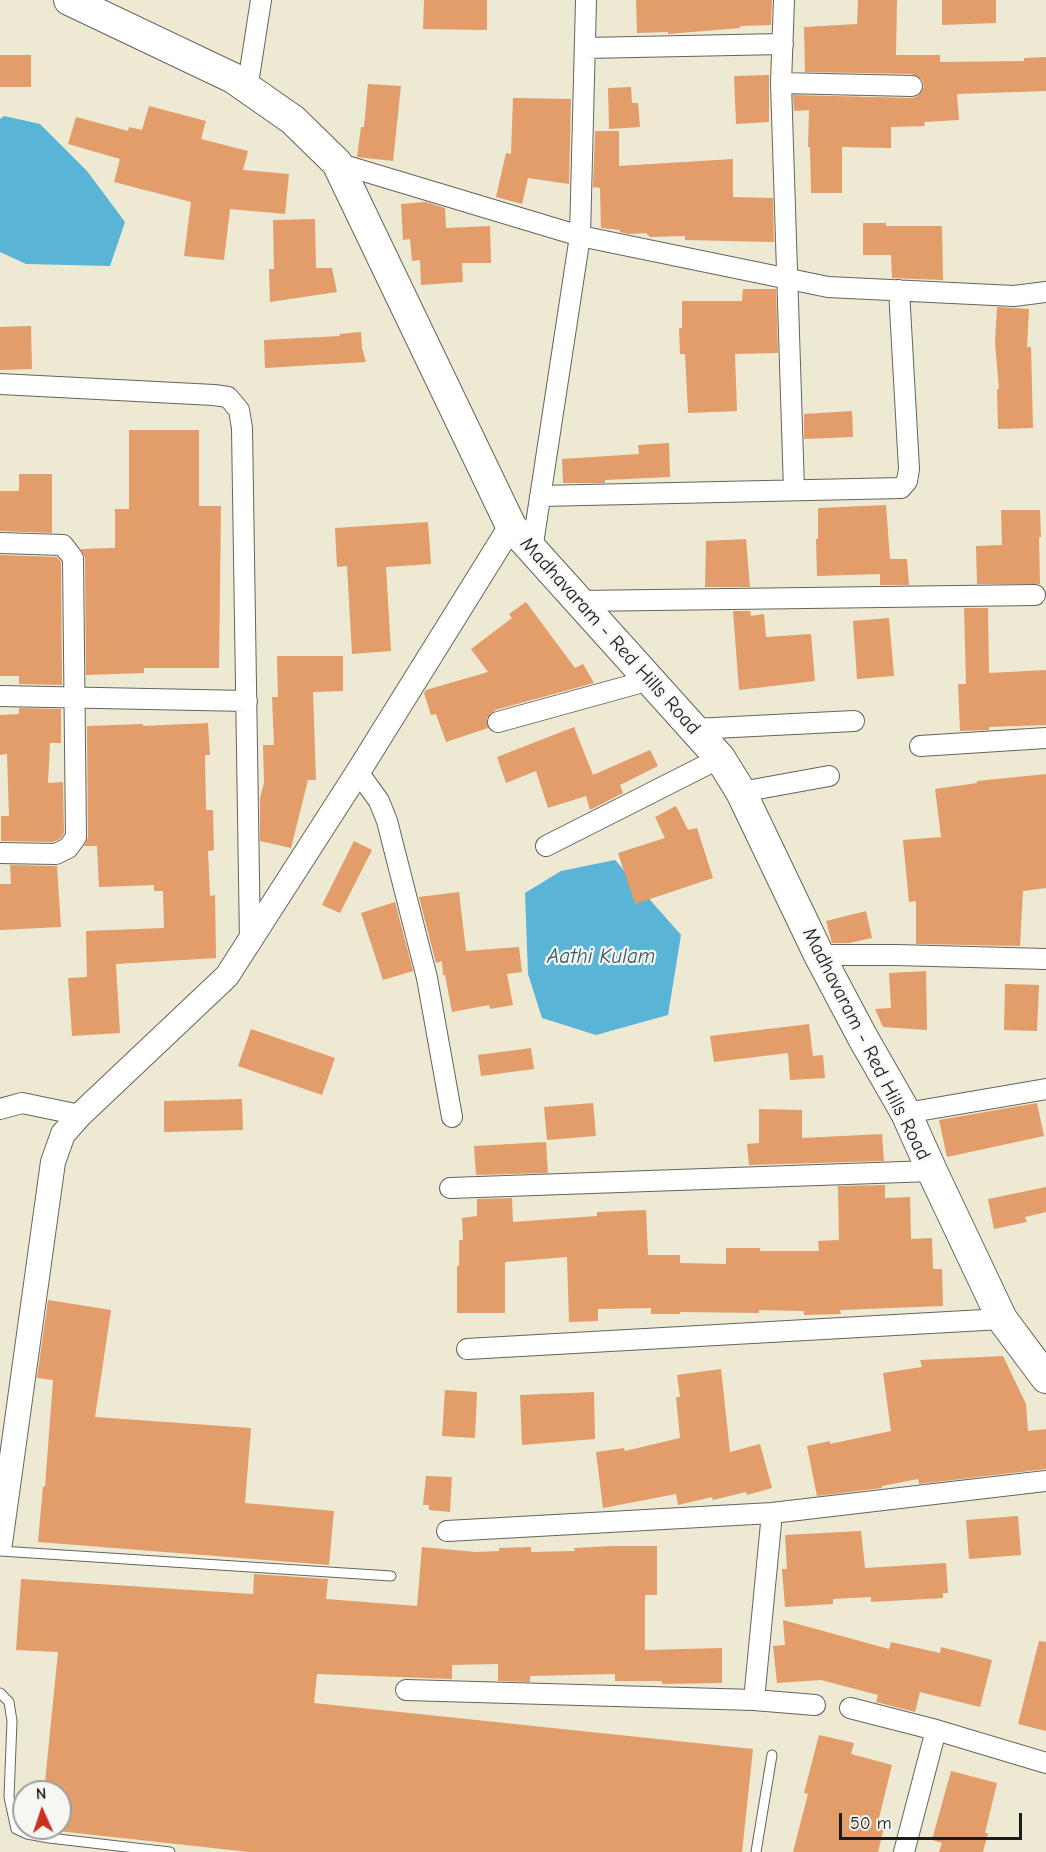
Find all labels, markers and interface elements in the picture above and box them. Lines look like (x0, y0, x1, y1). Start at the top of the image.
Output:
street label: Madhavaram - Red Hills Road (515, 532, 705, 740)
street label: Madhavaram - Red Hills Road (797, 924, 935, 1164)
water label: Aathi Kulam (547, 944, 655, 970)
north arrow (12, 1780, 72, 1840)
text: N (35, 1785, 47, 1803)
scale bar (842, 1801, 1025, 1839)
text: 50 m (850, 1813, 892, 1834)

